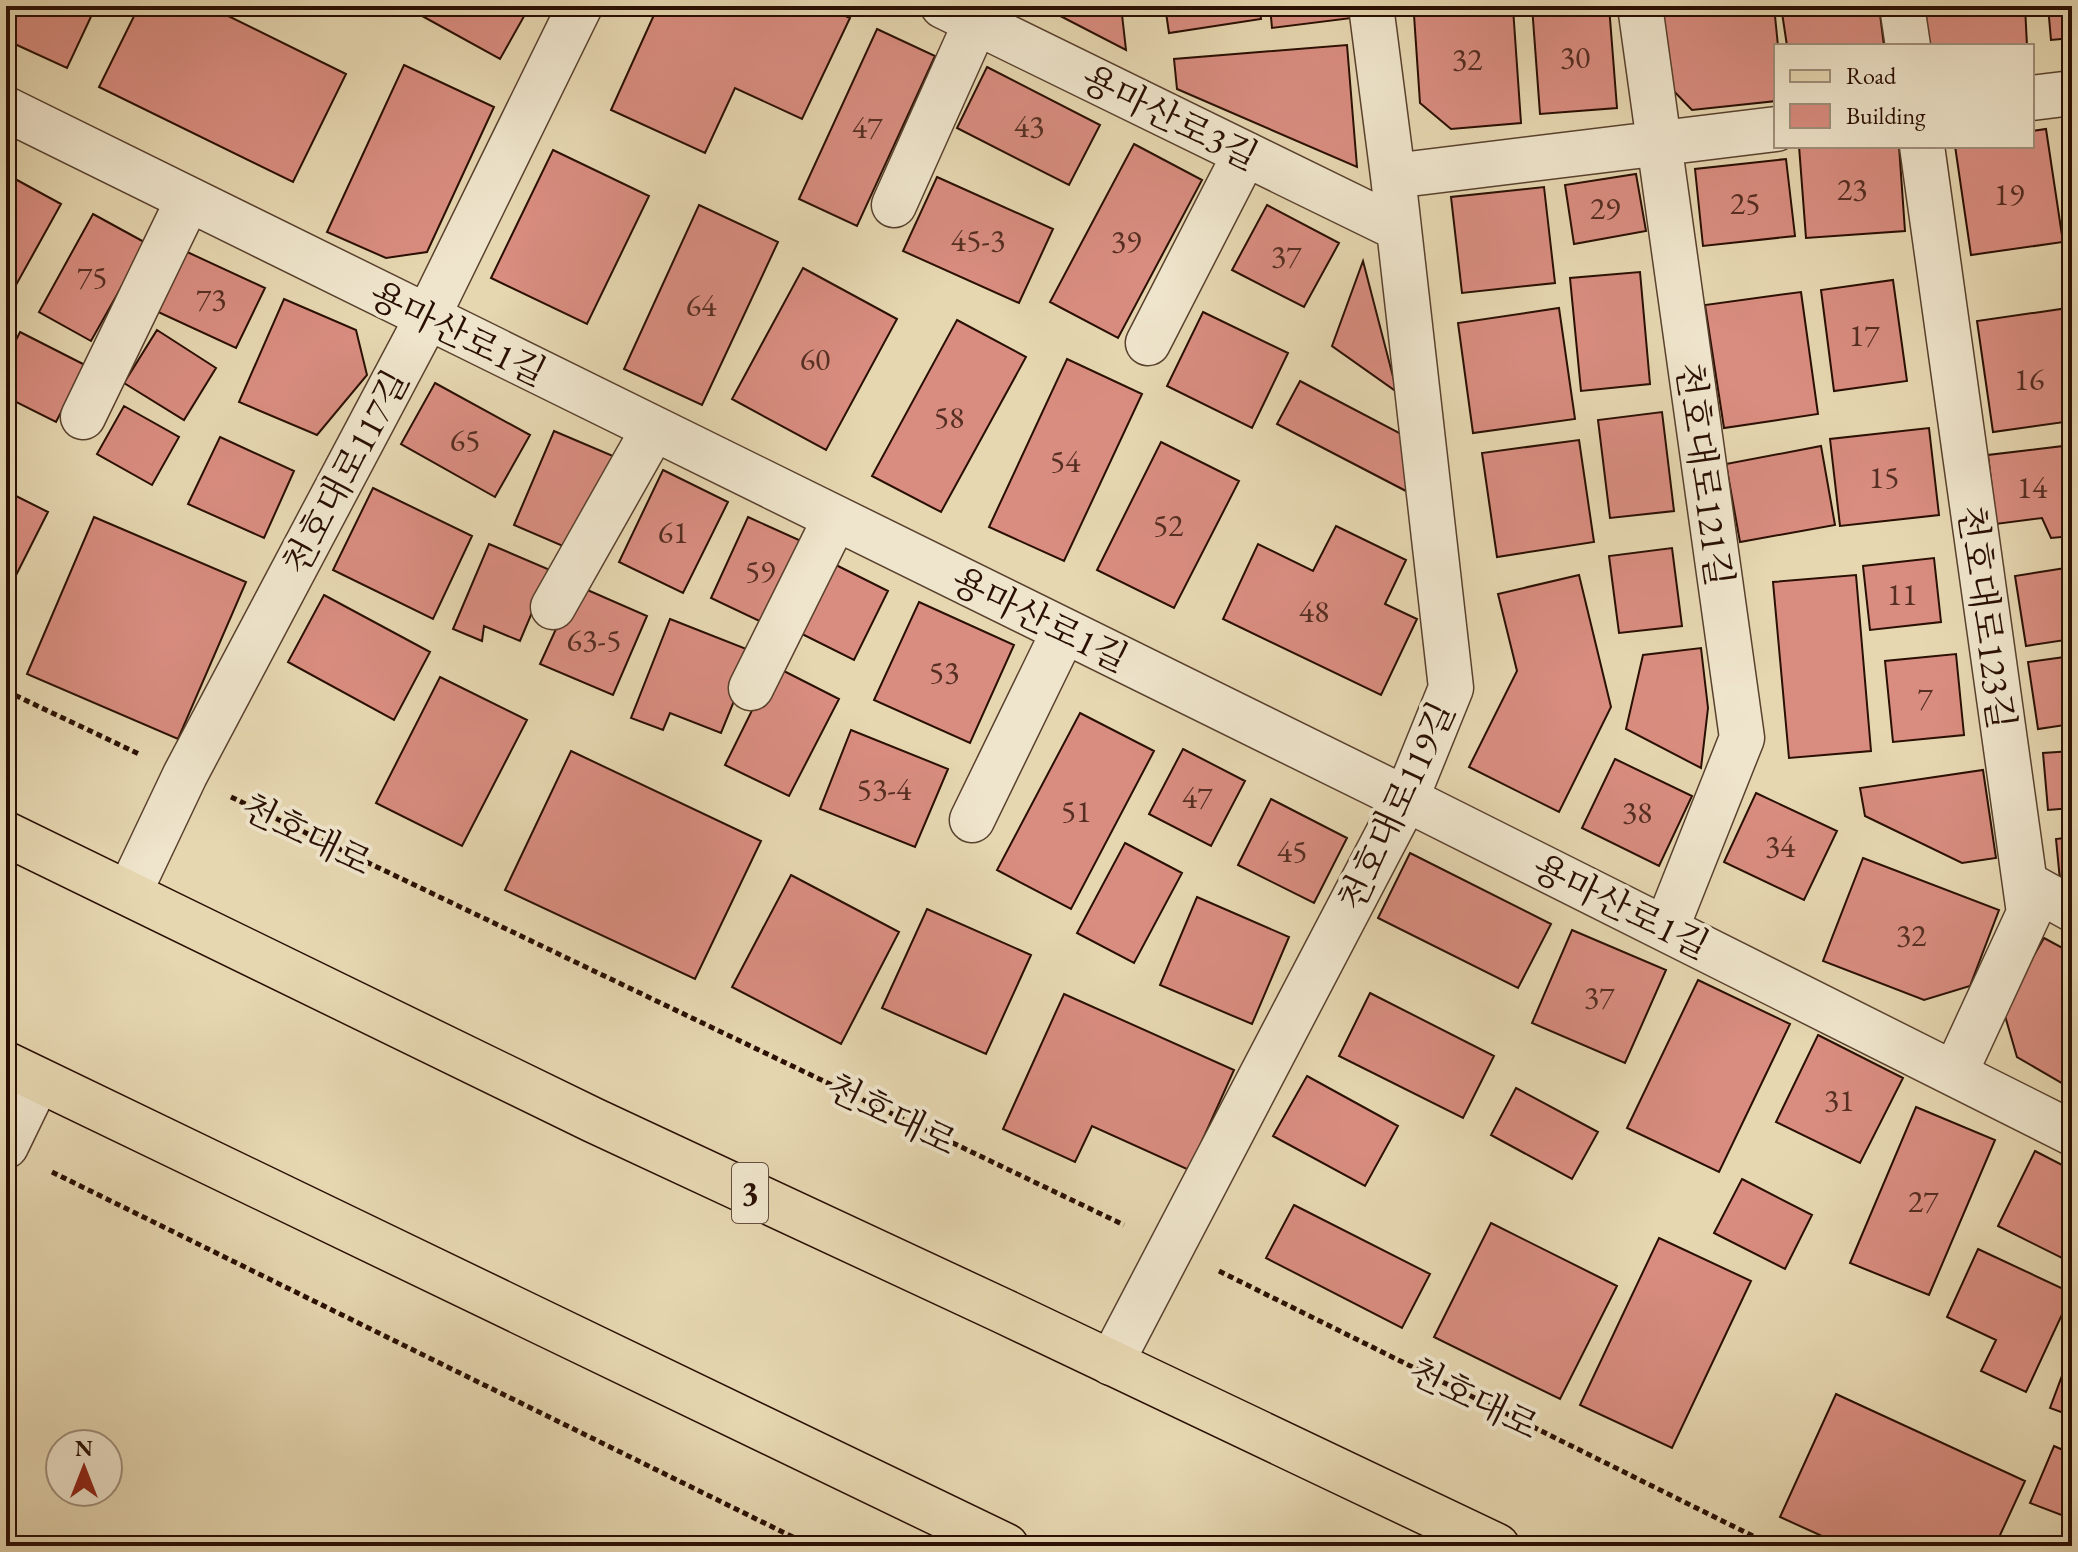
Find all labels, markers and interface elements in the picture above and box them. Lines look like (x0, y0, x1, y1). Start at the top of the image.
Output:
house number: 30 (1560, 36, 1590, 78)
house number: 32 (1452, 38, 1483, 80)
legend (1774, 44, 2034, 148)
street label: 용마산로3길 (1074, 54, 1266, 180)
text: Road (1846, 60, 1897, 91)
text: Building (1846, 100, 1926, 131)
house number: 43 (1014, 105, 1044, 147)
house number: 47 (852, 106, 883, 148)
house number: 23 (1837, 168, 1867, 210)
house number: 19 (1994, 173, 2024, 215)
house number: 25 (1730, 182, 1760, 224)
house number: 29 (1590, 187, 1620, 229)
house number: 45-3 (951, 219, 1005, 261)
house number: 39 (1111, 220, 1141, 262)
house number: 37 (1271, 235, 1302, 277)
house number: 75 (77, 256, 107, 298)
street label: 용마산로1길 (362, 270, 554, 396)
house number: 73 (196, 278, 226, 320)
house number: 64 (686, 284, 717, 326)
house number: 17 (1849, 314, 1880, 356)
house number: 60 (800, 338, 830, 380)
house number: 16 (2014, 358, 2044, 400)
street label: 천호대로121길 (1666, 359, 1743, 589)
street label: 천호대로117길 (272, 362, 419, 583)
house number: 58 (934, 396, 964, 438)
house number: 65 (450, 419, 480, 461)
house number: 54 (1050, 440, 1081, 482)
house number: 15 (1869, 456, 1899, 498)
house number: 14 (2017, 466, 2048, 508)
street label: 천호대로123길 (1948, 502, 2025, 732)
house number: 52 (1153, 504, 1184, 546)
house number: 61 (658, 511, 688, 553)
house number: 59 (745, 550, 775, 592)
street label: 용마산로1길 (944, 556, 1136, 682)
house number: 11 (1887, 573, 1917, 615)
house number: 48 (1299, 590, 1329, 632)
house number: 63-5 (567, 619, 621, 661)
house number: 53 (929, 651, 959, 693)
house number: 7 (1917, 677, 1933, 719)
street label: 천호대로119길 (1327, 694, 1465, 918)
house number: 53-4 (857, 768, 912, 810)
house number: 47 (1182, 776, 1213, 818)
street label: 천호대로 (234, 783, 380, 886)
house number: 51 (1061, 790, 1091, 832)
house number: 38 (1622, 791, 1652, 833)
house number: 34 (1765, 825, 1796, 867)
house number: 45 (1277, 830, 1307, 872)
street label: 용마산로1길 (1525, 843, 1717, 969)
house number: 32 (1896, 914, 1927, 956)
house number: 37 (1584, 976, 1615, 1018)
street label: 천호대로 (819, 1063, 965, 1166)
house number: 31 (1824, 1079, 1854, 1121)
road number: 3 (732, 1163, 768, 1223)
house number: 27 (1908, 1180, 1939, 1222)
street label: 천호대로 (1401, 1347, 1547, 1450)
north arrow (44, 1428, 124, 1508)
text: N (75, 1434, 93, 1463)

